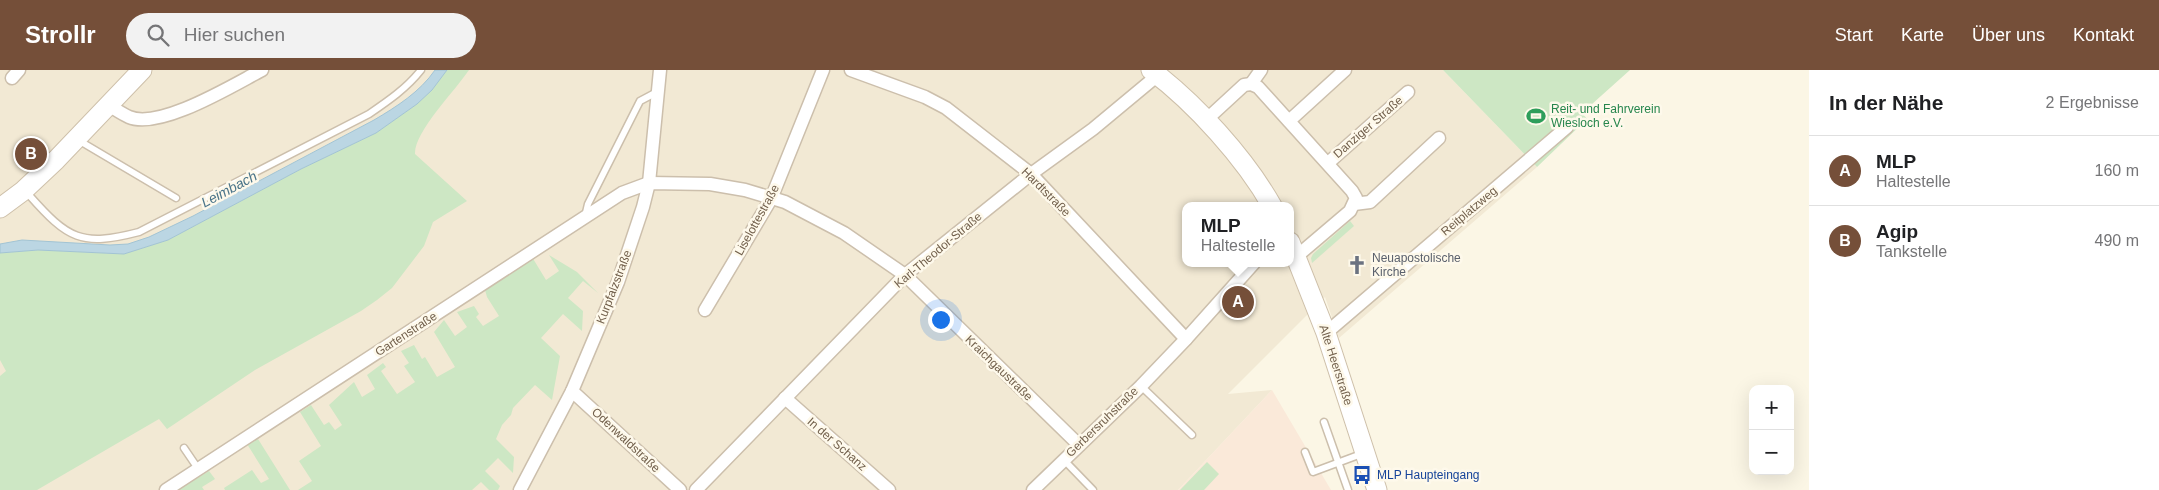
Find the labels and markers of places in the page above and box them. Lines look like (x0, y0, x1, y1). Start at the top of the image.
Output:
place label: Reit- und Fahrverein Wiesloch e.V. (1551, 102, 1660, 130)
sports icon: Reit- und Fahrverein Wiesloch e.V. (1525, 105, 1547, 127)
pin: B (15, 135, 47, 173)
place label: Neuapostolische Kirche (1372, 251, 1461, 279)
church icon: Neuapostolische Kirche (1346, 254, 1368, 276)
pin: A (1222, 283, 1254, 321)
bus stop icon: MLP Haupteingang (1351, 464, 1373, 486)
place label: MLP Haupteingang (1377, 468, 1480, 482)

